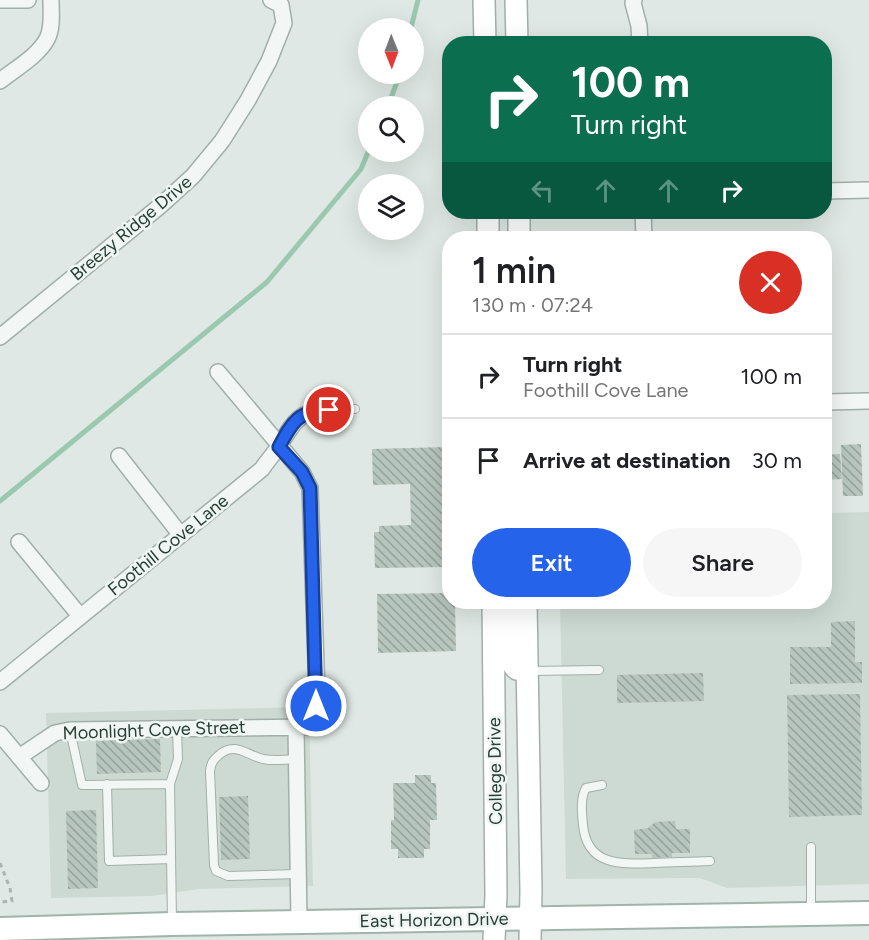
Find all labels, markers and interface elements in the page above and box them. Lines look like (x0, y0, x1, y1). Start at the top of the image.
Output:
north arrow (358, 18, 424, 84)
map controls (358, 18, 424, 240)
text: 100 m (571, 57, 690, 108)
icon: right (472, 60, 550, 138)
button: search (358, 96, 424, 162)
text: Turn right (571, 108, 687, 141)
street label: Breezy Ridge Drive (66, 171, 196, 285)
button: layers (358, 174, 424, 240)
icon: left (526, 174, 559, 207)
icon: ahead (589, 174, 622, 207)
icon: ahead (652, 174, 685, 207)
icon: right (715, 174, 748, 207)
text: 1 min (472, 249, 556, 292)
button: close (739, 251, 802, 314)
text: 130 m · 07:24 (472, 293, 593, 317)
text: Turn right (523, 351, 622, 378)
icon: right (472, 360, 505, 393)
text: 100 m (741, 363, 802, 390)
text: Foothill Cove Lane (523, 378, 689, 402)
pin (303, 384, 354, 435)
icon: arrive (312, 393, 345, 426)
icon: arrive (472, 444, 505, 477)
text: Arrive at destination (523, 447, 731, 474)
text: 30 m (752, 447, 802, 474)
street label: Foothill Cove Lane (103, 489, 233, 600)
button: Exit (472, 528, 631, 597)
button: Share (643, 528, 802, 597)
position arrow (284, 674, 348, 738)
street label: Moonlight Cove Street (62, 716, 246, 744)
street label: College Drive (483, 717, 507, 825)
street label: East Horizon Drive (359, 908, 509, 932)

